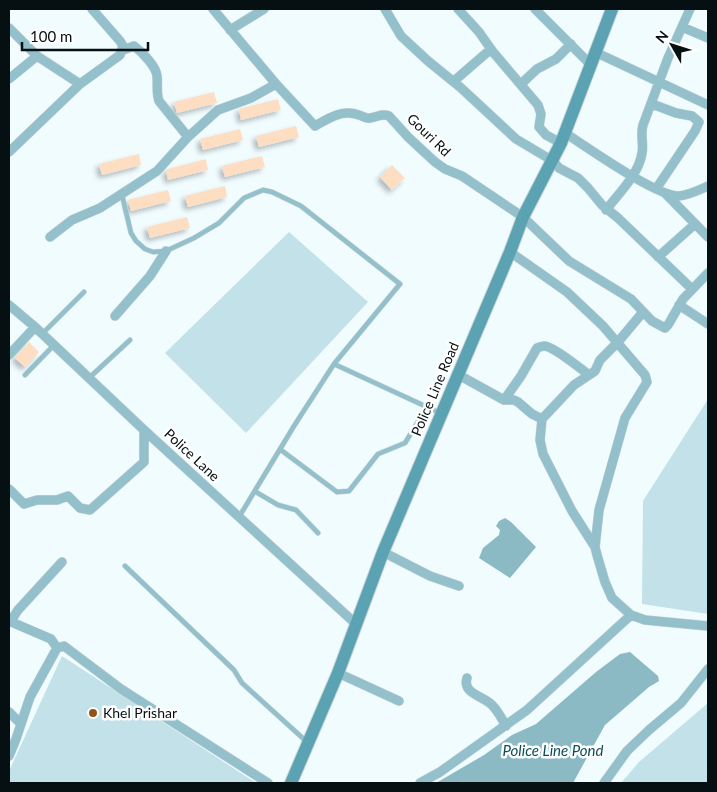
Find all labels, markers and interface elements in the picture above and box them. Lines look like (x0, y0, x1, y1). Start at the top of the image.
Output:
scale bar (22, 20, 149, 52)
north arrow (647, 20, 697, 70)
text: 100 m (30, 27, 72, 45)
text: N (652, 27, 672, 46)
street label: Gouri Rd (404, 110, 455, 160)
street label: Police Line Road (407, 339, 462, 438)
street label: Police Lane (161, 425, 224, 485)
place label: Khel Prishar (103, 704, 177, 721)
marker: Khel Prishar (87, 707, 99, 719)
water label: Police Line Pond (503, 741, 604, 759)

